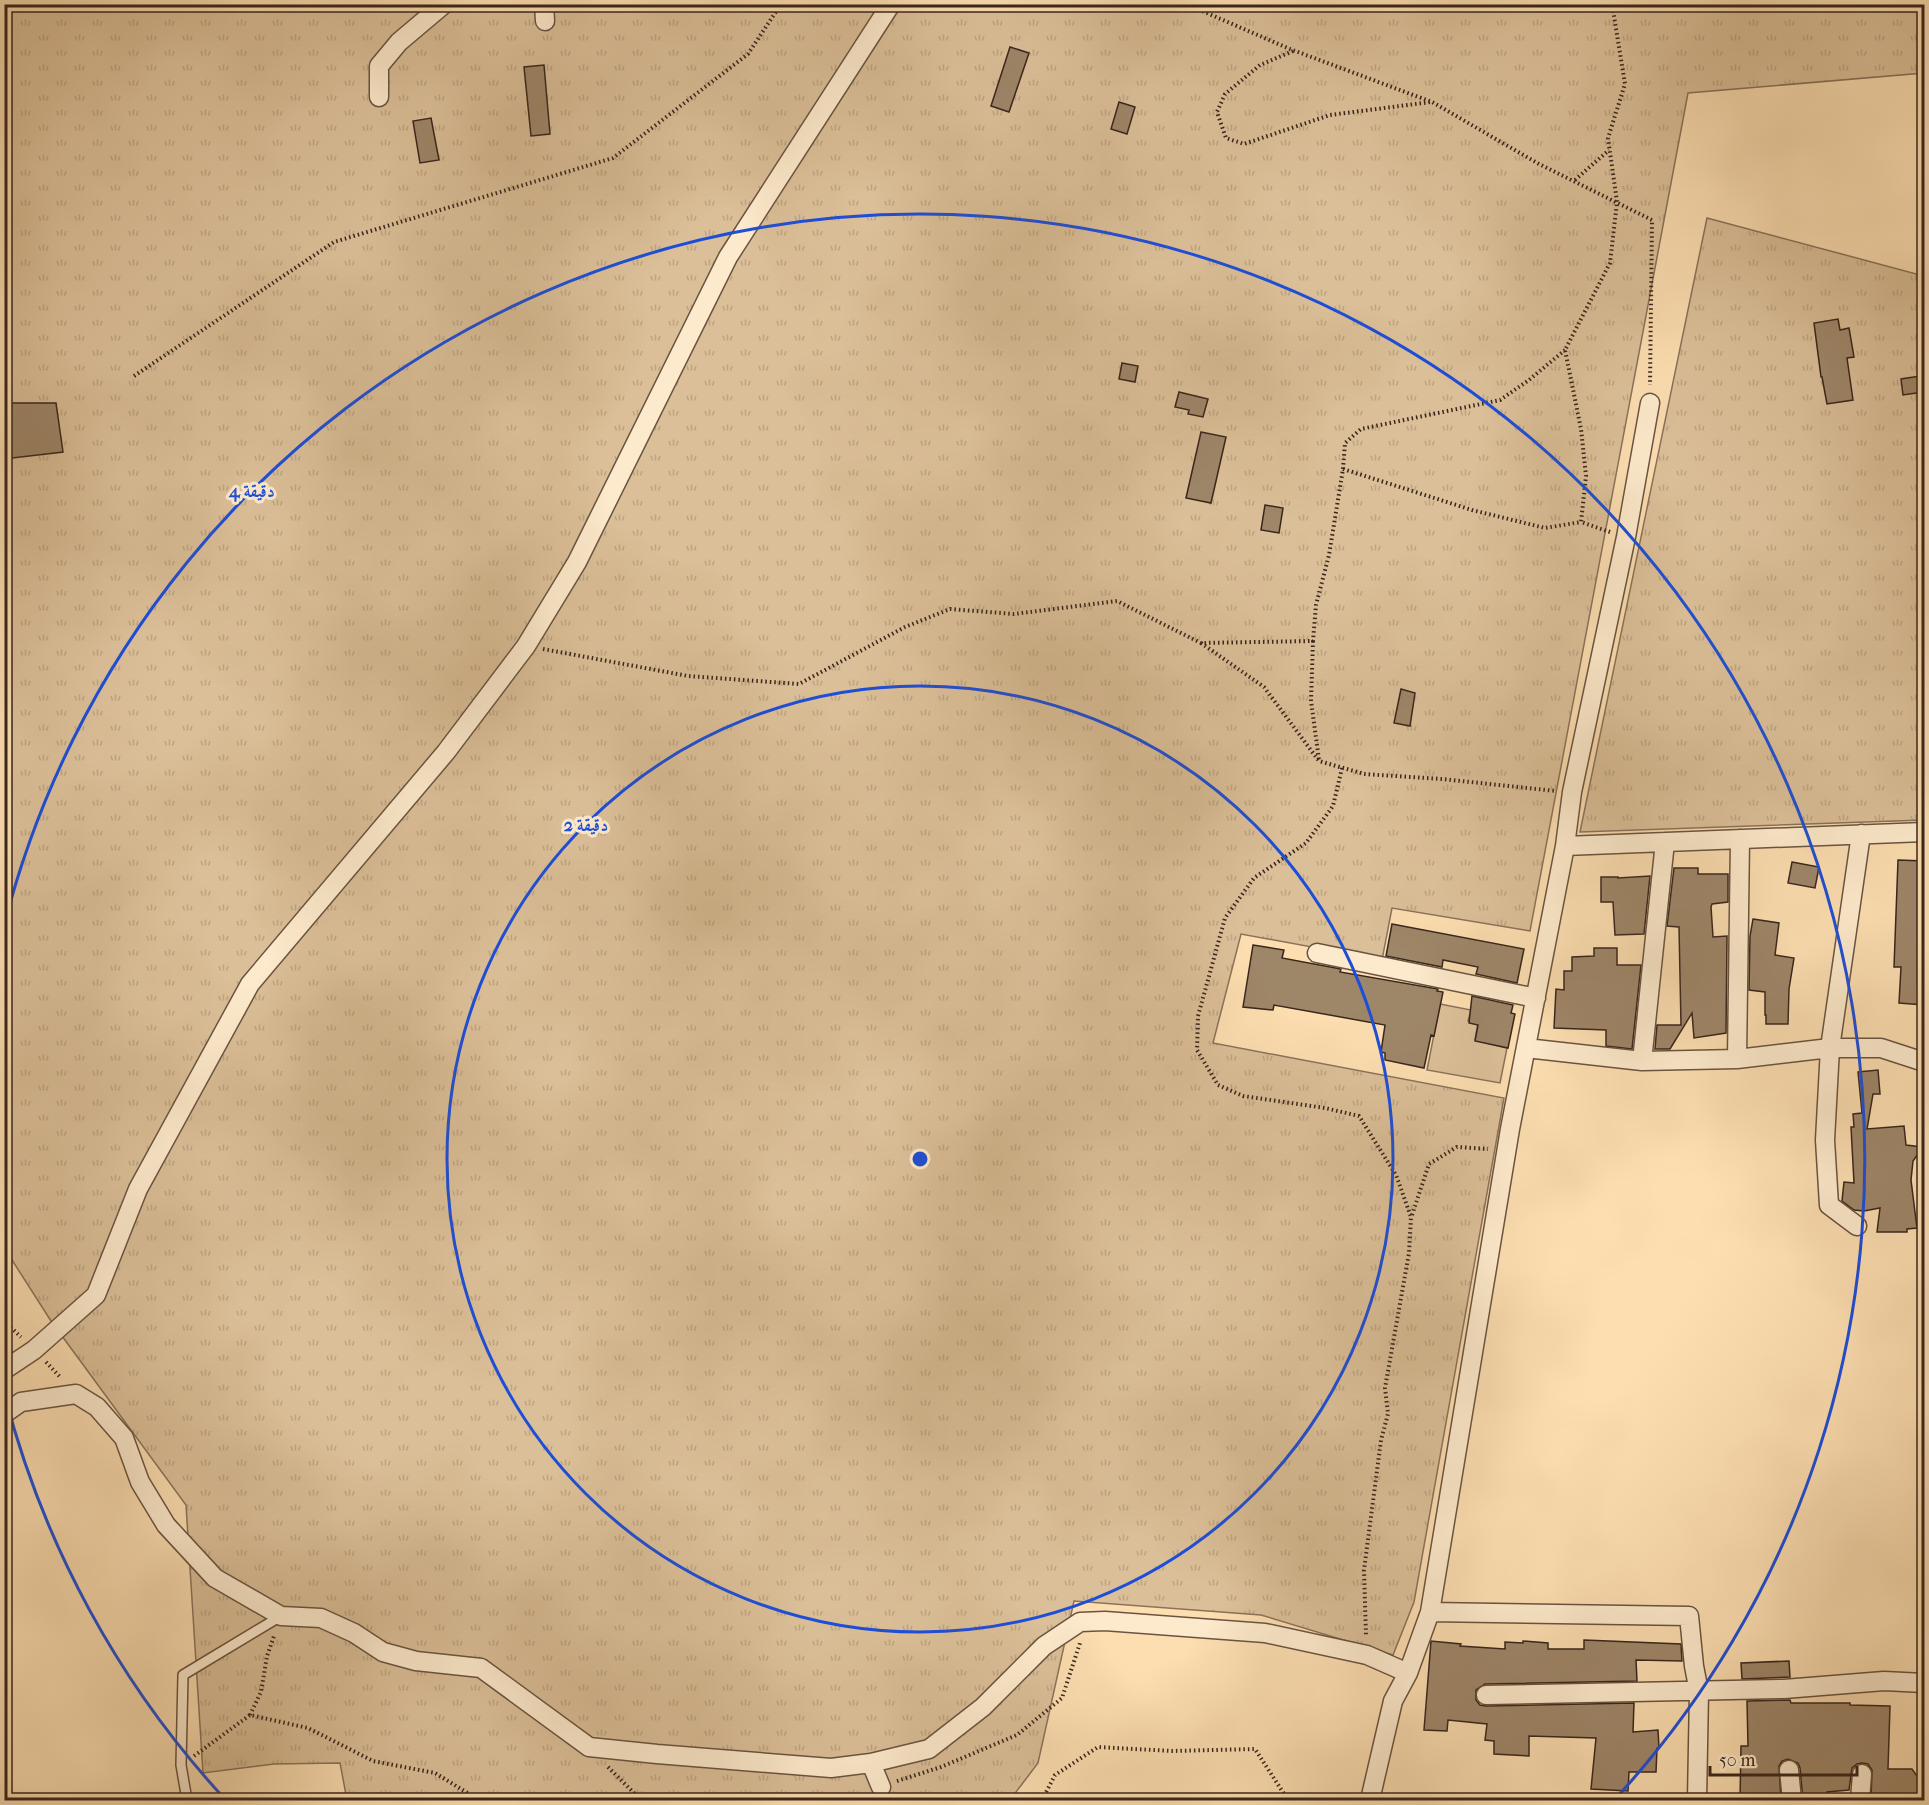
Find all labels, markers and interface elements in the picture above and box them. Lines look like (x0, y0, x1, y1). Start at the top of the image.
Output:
text: 4 دقيقة (228, 481, 275, 502)
text: 2 دقيقة (564, 815, 608, 836)
centre of rings (910, 1149, 930, 1169)
scale bar (1710, 1739, 1857, 1777)
text: 50 m (1719, 1750, 1756, 1771)

